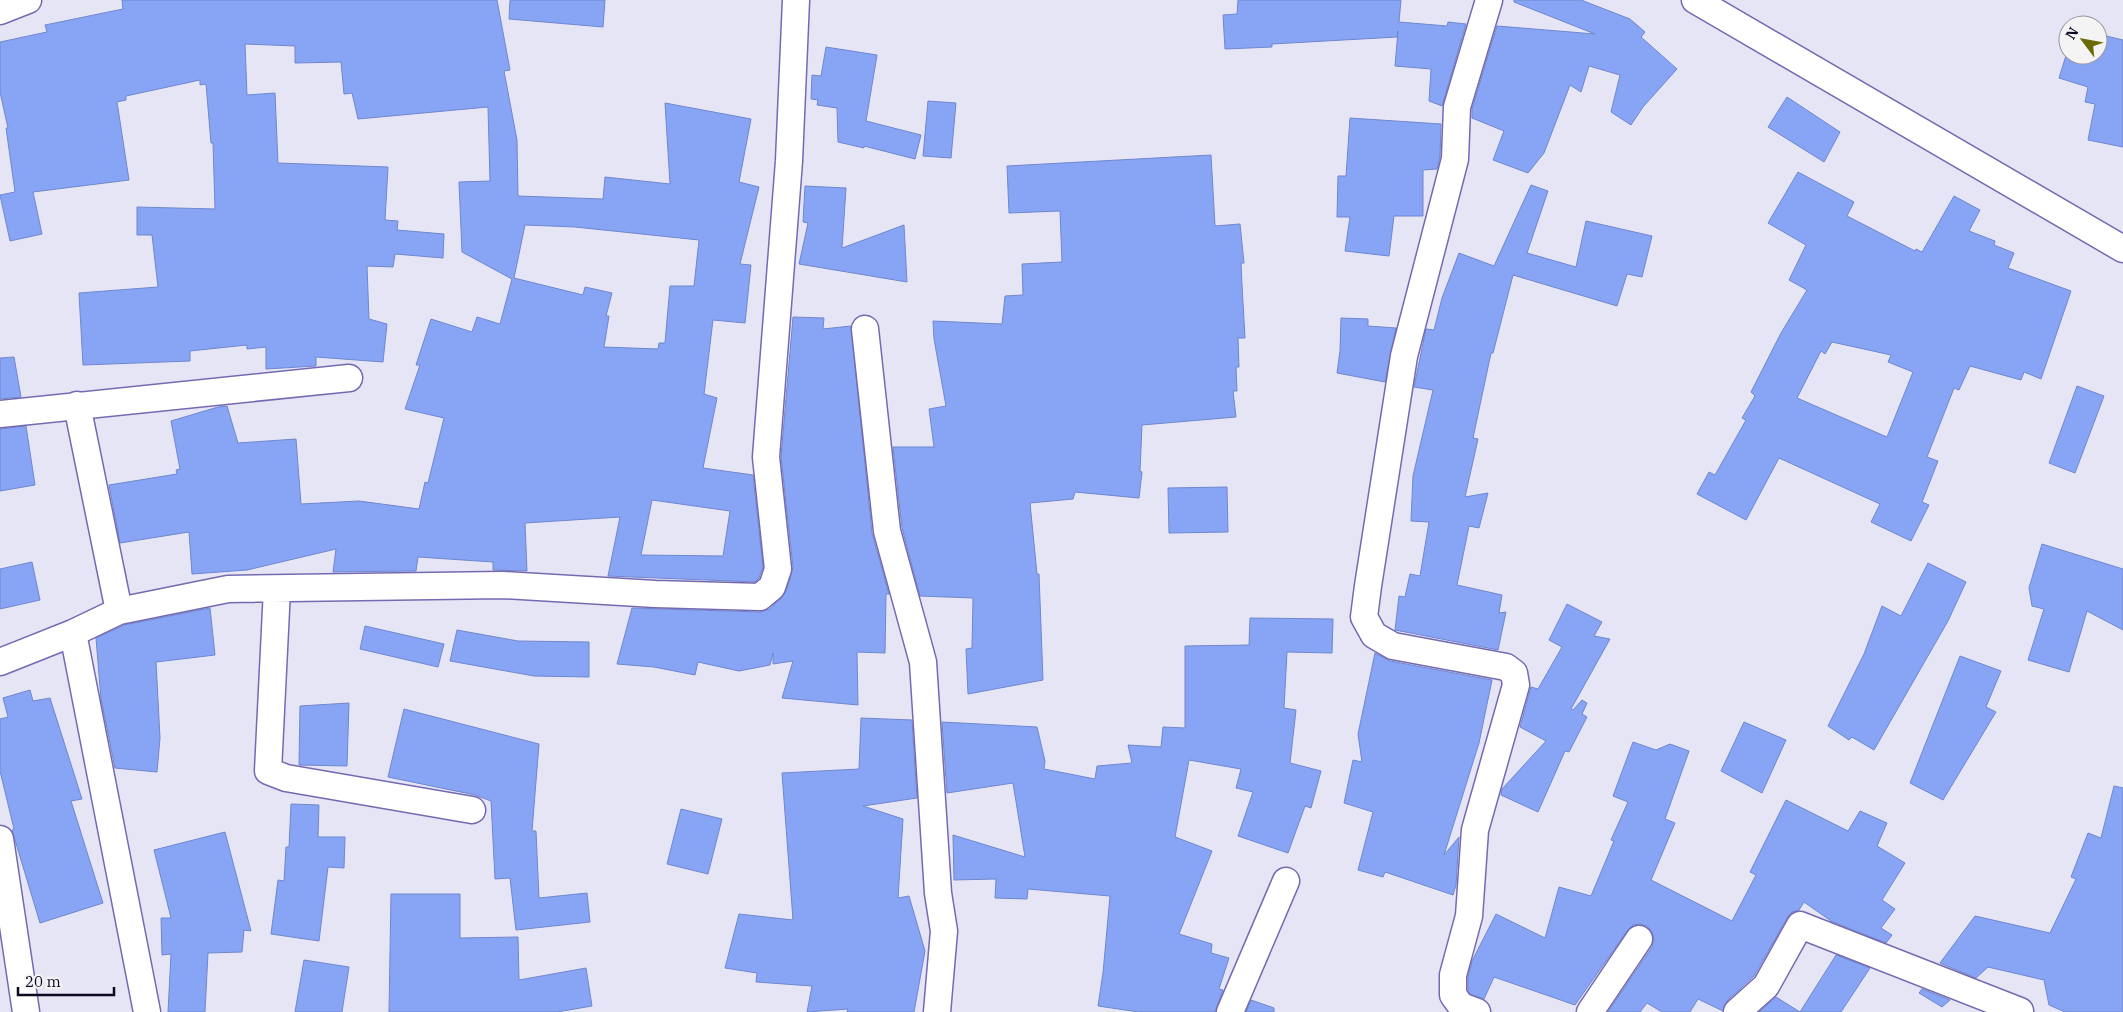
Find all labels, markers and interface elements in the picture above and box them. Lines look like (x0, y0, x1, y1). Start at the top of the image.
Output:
north arrow (2058, 15, 2108, 65)
text: N (2061, 24, 2083, 43)
scale bar (18, 964, 114, 996)
text: 20 m (25, 972, 61, 991)

